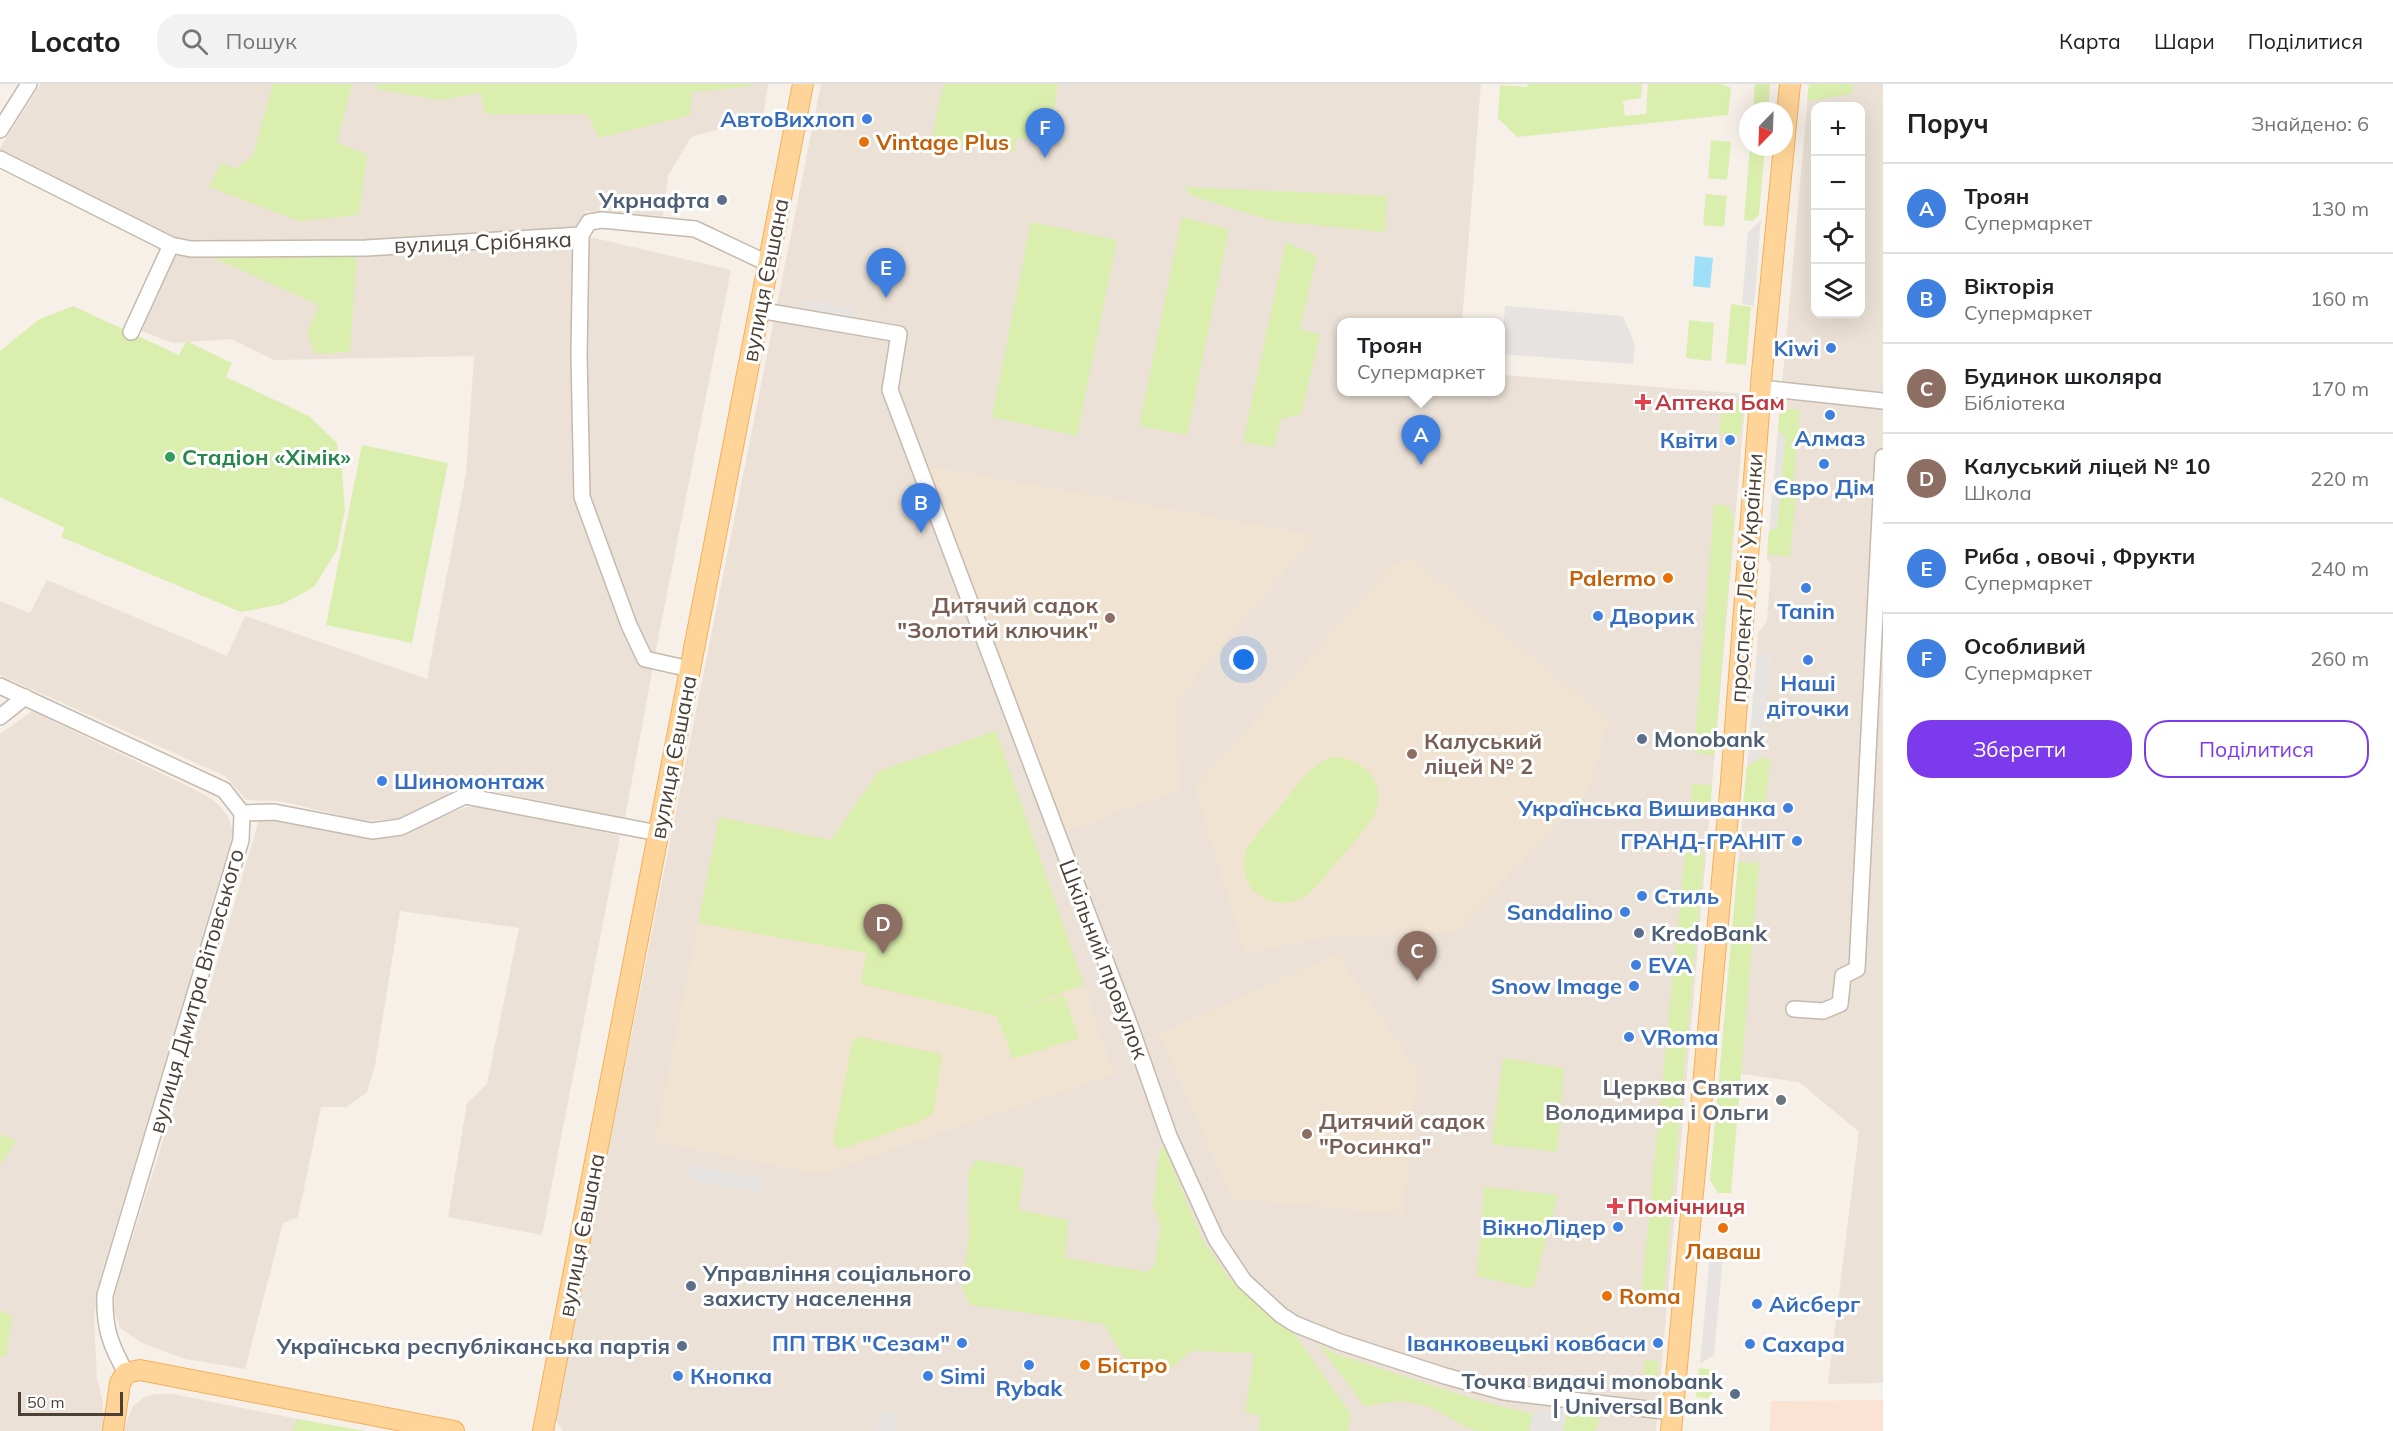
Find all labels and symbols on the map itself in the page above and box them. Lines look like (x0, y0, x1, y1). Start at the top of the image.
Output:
north arrow (1739, 102, 1793, 156)
place label: АвтоВихлоп (720, 105, 855, 133)
pin: F (1026, 109, 1064, 158)
marker: АвтоВихлоп (860, 112, 874, 126)
place label: Vintage Plus (875, 128, 1009, 156)
marker: Vintage Plus (857, 135, 871, 149)
place label: Укрнафта (598, 186, 710, 214)
marker: Укрнафта (715, 193, 729, 207)
street label: вулиця Євшана (735, 196, 795, 364)
street label: вулиця Срібняка (394, 225, 572, 259)
pin: E (866, 248, 906, 298)
place label: Kiwi (1773, 334, 1819, 362)
marker: Kiwi (1824, 341, 1838, 355)
place label: Аптека Бам (1655, 388, 1785, 416)
marker: Аптека Бам (1636, 395, 1650, 409)
marker: Алмаз (1823, 408, 1837, 422)
pin: A (1402, 416, 1440, 465)
place label: Алмаз (1795, 424, 1865, 452)
place label: Квіти (1660, 426, 1718, 454)
marker: Квіти (1723, 433, 1737, 447)
place label: Стадіон «Хімік» (182, 443, 351, 471)
marker: Стадіон «Хімік» (163, 450, 177, 464)
street label: проспект Лесі Українки (1723, 452, 1769, 704)
marker: Євро Дім (1817, 457, 1831, 471)
place label: Євро Дім (1774, 473, 1874, 501)
pin: B (902, 484, 940, 533)
place label: Palermo (1569, 564, 1656, 592)
marker: Palermo (1661, 571, 1675, 585)
marker: Tanin (1799, 581, 1813, 595)
place label: Дитячий садок "Золотий ключик" (897, 591, 1098, 644)
place label: Tanin (1777, 597, 1835, 625)
place label: Дворик (1610, 602, 1695, 630)
marker: Дворик (1591, 609, 1605, 623)
marker: Дитячий садок "Золотий ключик" (1103, 611, 1117, 625)
your location (1229, 645, 1258, 674)
marker: Наші діточки (1801, 653, 1815, 667)
place label: Наші діточки (1767, 669, 1849, 722)
street label: вулиця Євшана (643, 673, 703, 841)
place label: Monobank (1654, 725, 1766, 753)
place label: Калуський ліцей № 2 (1424, 727, 1542, 780)
marker: Monobank (1635, 732, 1649, 746)
marker: Калуський ліцей № 2 (1405, 747, 1419, 761)
place label: Шиномонтаж (394, 767, 544, 795)
marker: Шиномонтаж (375, 774, 389, 788)
place label: Українська Вишиванка (1517, 794, 1776, 822)
marker: Українська Вишиванка (1781, 801, 1795, 815)
place label: ГРАНД-ГРАНІТ (1620, 827, 1785, 855)
marker: ГРАНД-ГРАНІТ (1790, 834, 1804, 848)
street label: вулиця Дмитра Вітовського (142, 845, 250, 1137)
street label: Шкільний провулок (1053, 855, 1155, 1063)
place label: Стиль (1654, 882, 1719, 910)
marker: Стиль (1635, 889, 1649, 903)
place label: Sandalino (1507, 898, 1613, 926)
pin: D (864, 904, 902, 954)
marker: Sandalino (1618, 905, 1632, 919)
place label: KredoBank (1651, 919, 1768, 947)
marker: KredoBank (1632, 926, 1646, 940)
pin: C (1398, 932, 1436, 981)
place label: ЕVA (1648, 951, 1693, 979)
marker: ЕVA (1629, 958, 1643, 972)
place label: Snow Image (1491, 972, 1622, 1000)
marker: Snow Image (1627, 979, 1641, 993)
place label: VRoma (1640, 1023, 1718, 1051)
marker: VRoma (1622, 1030, 1636, 1044)
place label: Церква Святих Володимира і Ольги (1545, 1073, 1770, 1126)
marker: Церква Святих Володимира і Ольги (1774, 1093, 1788, 1107)
place label: Дитячий садок "Росинка" (1319, 1107, 1485, 1160)
marker: Дитячий садок "Росинка" (1300, 1127, 1314, 1141)
street label: вулиця Євшана (551, 1151, 611, 1319)
place label: Помічниця (1627, 1192, 1745, 1220)
marker: Помічниця (1608, 1199, 1622, 1213)
place label: ВікноЛідер (1482, 1213, 1606, 1241)
marker: ВікноЛідер (1611, 1220, 1625, 1234)
marker: Лаваш (1716, 1221, 1730, 1235)
place label: Лаваш (1685, 1237, 1761, 1265)
place label: Управління соціального захисту населення (702, 1259, 971, 1312)
marker: Управління соціального захисту населення (684, 1279, 698, 1293)
place label: Roma (1619, 1282, 1681, 1310)
marker: Roma (1600, 1289, 1614, 1303)
place label: Айсберг (1769, 1290, 1860, 1318)
marker: Айсберг (1750, 1297, 1764, 1311)
place label: ПП ТВК "Сезам" (772, 1329, 950, 1357)
place label: Іванковецькі ковбаси (1407, 1329, 1646, 1357)
place label: Сахара (1762, 1330, 1845, 1358)
place label: Українська республіканська партія (276, 1332, 670, 1360)
marker: ПП ТВК "Сезам" (955, 1336, 969, 1350)
marker: Іванковецькі ковбаси (1651, 1336, 1665, 1350)
marker: Сахара (1743, 1337, 1757, 1351)
marker: Українська республіканська партія (675, 1339, 689, 1353)
place label: Бістро (1097, 1351, 1168, 1379)
marker: Rybak (1022, 1358, 1036, 1372)
marker: Бістро (1078, 1358, 1092, 1372)
place label: Кнопка (690, 1362, 772, 1390)
place label: Simi (940, 1362, 985, 1390)
place label: Точка видачі monobank | Universal Bank (1462, 1367, 1724, 1420)
marker: Кнопка (671, 1369, 685, 1383)
marker: Simi (921, 1369, 935, 1383)
place label: Rybak (996, 1374, 1063, 1402)
marker: Точка видачі monobank | Universal Bank (1728, 1387, 1742, 1401)
scale bar (18, 1389, 123, 1416)

